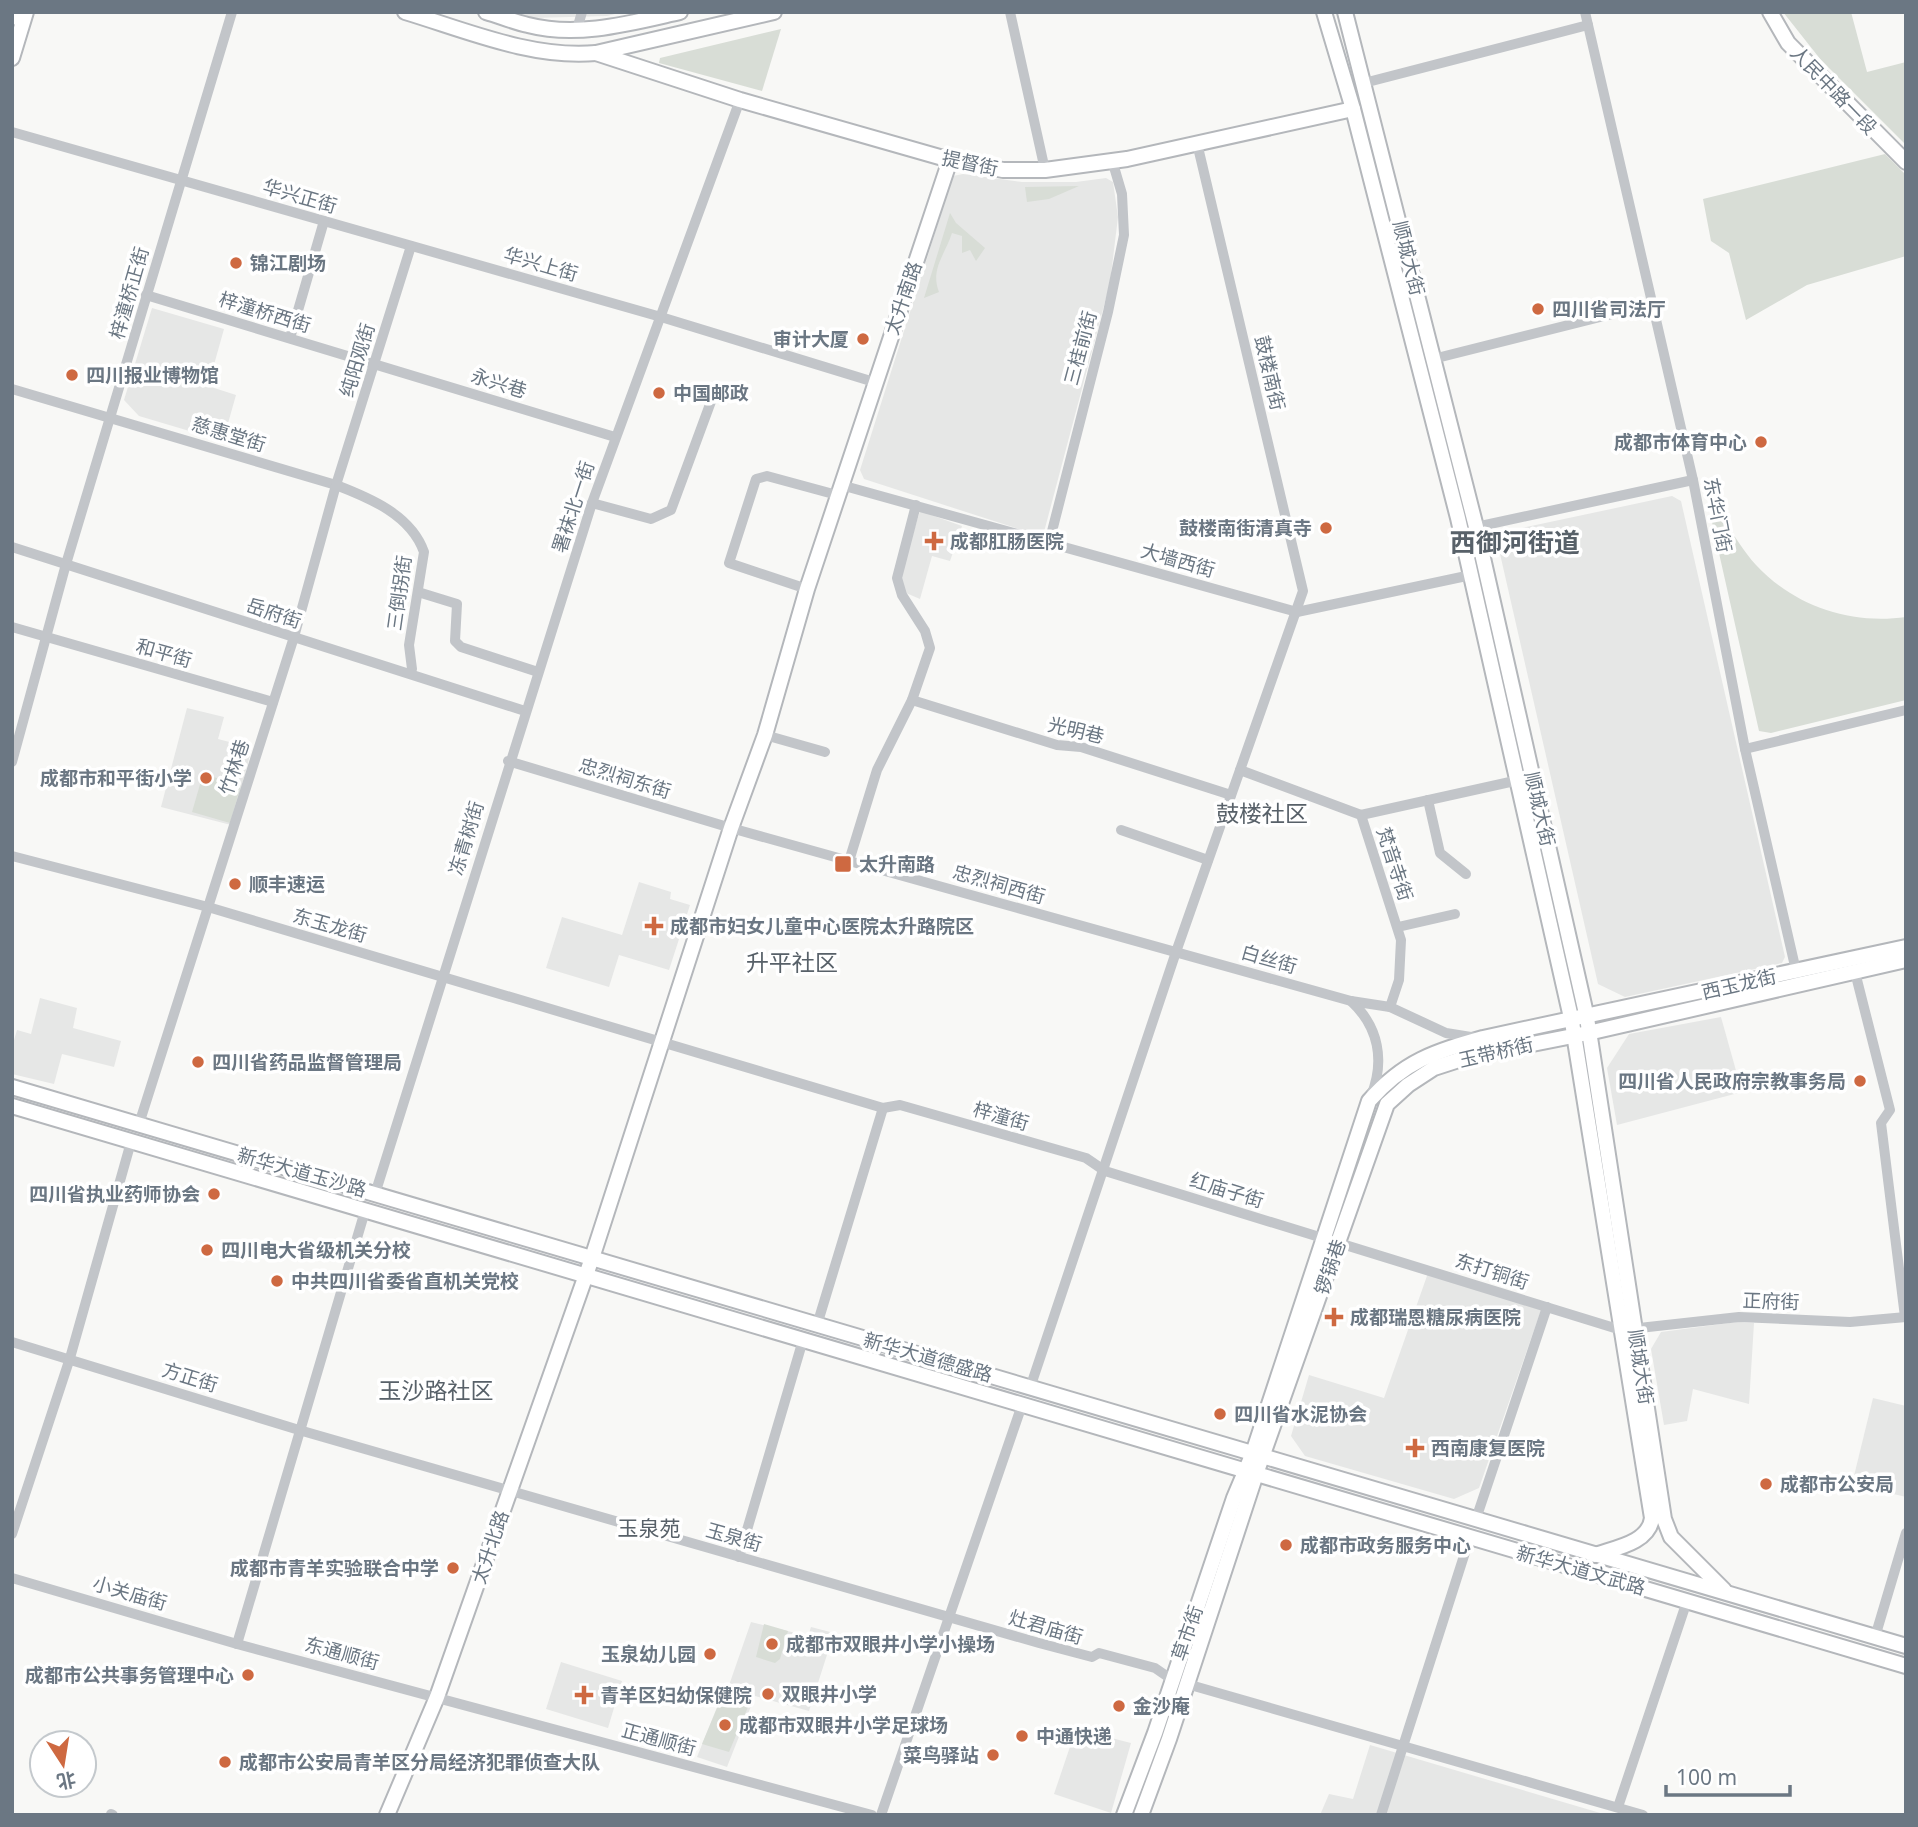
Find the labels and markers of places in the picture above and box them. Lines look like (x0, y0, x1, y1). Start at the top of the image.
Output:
place label: 锦江剧场 (250, 250, 326, 276)
marker: 锦江剧场 (228, 255, 244, 271)
place label: 四川省司法厅 (1552, 296, 1666, 322)
marker: 四川省司法厅 (1530, 301, 1546, 317)
place label: 审计大厦 (773, 326, 849, 352)
marker: 审计大厦 (855, 331, 871, 347)
place label: 四川报业博物馆 (86, 362, 219, 388)
marker: 四川报业博物馆 (64, 367, 80, 383)
place label: 中国邮政 (673, 380, 749, 406)
marker: 中国邮政 (651, 385, 667, 401)
place label: 成都市体育中心 (1614, 429, 1747, 455)
marker: 成都市体育中心 (1753, 434, 1769, 450)
place label: 鼓楼南街清真寺 (1179, 515, 1312, 541)
marker: 鼓楼南街清真寺 (1318, 520, 1334, 536)
place label: 成都肛肠医院 (950, 528, 1064, 554)
marker: 成都肛肠医院 (924, 531, 944, 551)
place label: 成都市和平街小学 (40, 765, 192, 791)
marker: 成都市和平街小学 (198, 770, 214, 786)
place label: 太升南路 (859, 851, 935, 877)
marker: 太升南路 (833, 854, 853, 874)
place label: 顺丰速运 (249, 871, 325, 897)
marker: 顺丰速运 (227, 876, 243, 892)
place label: 成都市妇女儿童中心医院太升路院区 (670, 913, 974, 939)
marker: 成都市妇女儿童中心医院太升路院区 (644, 916, 664, 936)
place label: 四川省药品监督管理局 (212, 1049, 402, 1075)
marker: 四川省药品监督管理局 (190, 1054, 206, 1070)
place label: 四川省人民政府宗教事务局 (1618, 1068, 1846, 1094)
marker: 四川省人民政府宗教事务局 (1852, 1073, 1868, 1089)
place label: 四川省执业药师协会 (29, 1181, 200, 1207)
marker: 四川省执业药师协会 (206, 1186, 222, 1202)
place label: 四川电大省级机关分校 (221, 1237, 411, 1263)
marker: 四川电大省级机关分校 (199, 1242, 215, 1258)
place label: 中共四川省委省直机关党校 (291, 1268, 519, 1294)
marker: 中共四川省委省直机关党校 (269, 1273, 285, 1289)
place label: 成都瑞恩糖尿病医院 (1350, 1304, 1521, 1330)
marker: 成都瑞恩糖尿病医院 (1324, 1307, 1344, 1327)
place label: 四川省水泥协会 (1234, 1401, 1367, 1427)
marker: 四川省水泥协会 (1212, 1406, 1228, 1422)
place label: 西南康复医院 (1431, 1435, 1545, 1461)
marker: 西南康复医院 (1405, 1438, 1425, 1458)
place label: 成都市公安局 (1780, 1471, 1894, 1497)
marker: 成都市公安局 (1758, 1476, 1774, 1492)
place label: 成都市政务服务中心 (1300, 1532, 1471, 1558)
marker: 成都市政务服务中心 (1278, 1537, 1294, 1553)
place label: 成都市青羊实验联合中学 (230, 1555, 439, 1581)
marker: 成都市青羊实验联合中学 (445, 1560, 461, 1576)
place label: 成都市双眼井小学小操场 (786, 1631, 995, 1657)
marker: 成都市双眼井小学小操场 (764, 1636, 780, 1652)
place label: 玉泉幼儿园 (601, 1641, 696, 1667)
marker: 玉泉幼儿园 (702, 1646, 718, 1662)
place label: 成都市公共事务管理中心 (25, 1662, 234, 1688)
marker: 成都市公共事务管理中心 (240, 1667, 256, 1683)
place label: 双眼井小学 (782, 1681, 877, 1707)
place label: 青羊区妇幼保健院 (600, 1682, 752, 1708)
marker: 青羊区妇幼保健院 (574, 1685, 594, 1705)
marker: 双眼井小学 (760, 1686, 776, 1702)
place label: 金沙庵 (1133, 1693, 1190, 1719)
marker: 金沙庵 (1111, 1698, 1127, 1714)
place label: 成都市双眼井小学足球场 (739, 1712, 948, 1738)
marker: 成都市双眼井小学足球场 (717, 1717, 733, 1733)
place label: 中通快递 (1036, 1723, 1112, 1749)
marker: 中通快递 (1014, 1728, 1030, 1744)
place label: 菜鸟驿站 (903, 1742, 979, 1768)
marker: 菜鸟驿站 (985, 1747, 1001, 1763)
place label: 成都市公安局青羊区分局经济犯罪侦查大队 (239, 1749, 600, 1775)
marker: 成都市公安局青羊区分局经济犯罪侦查大队 (217, 1754, 233, 1770)

